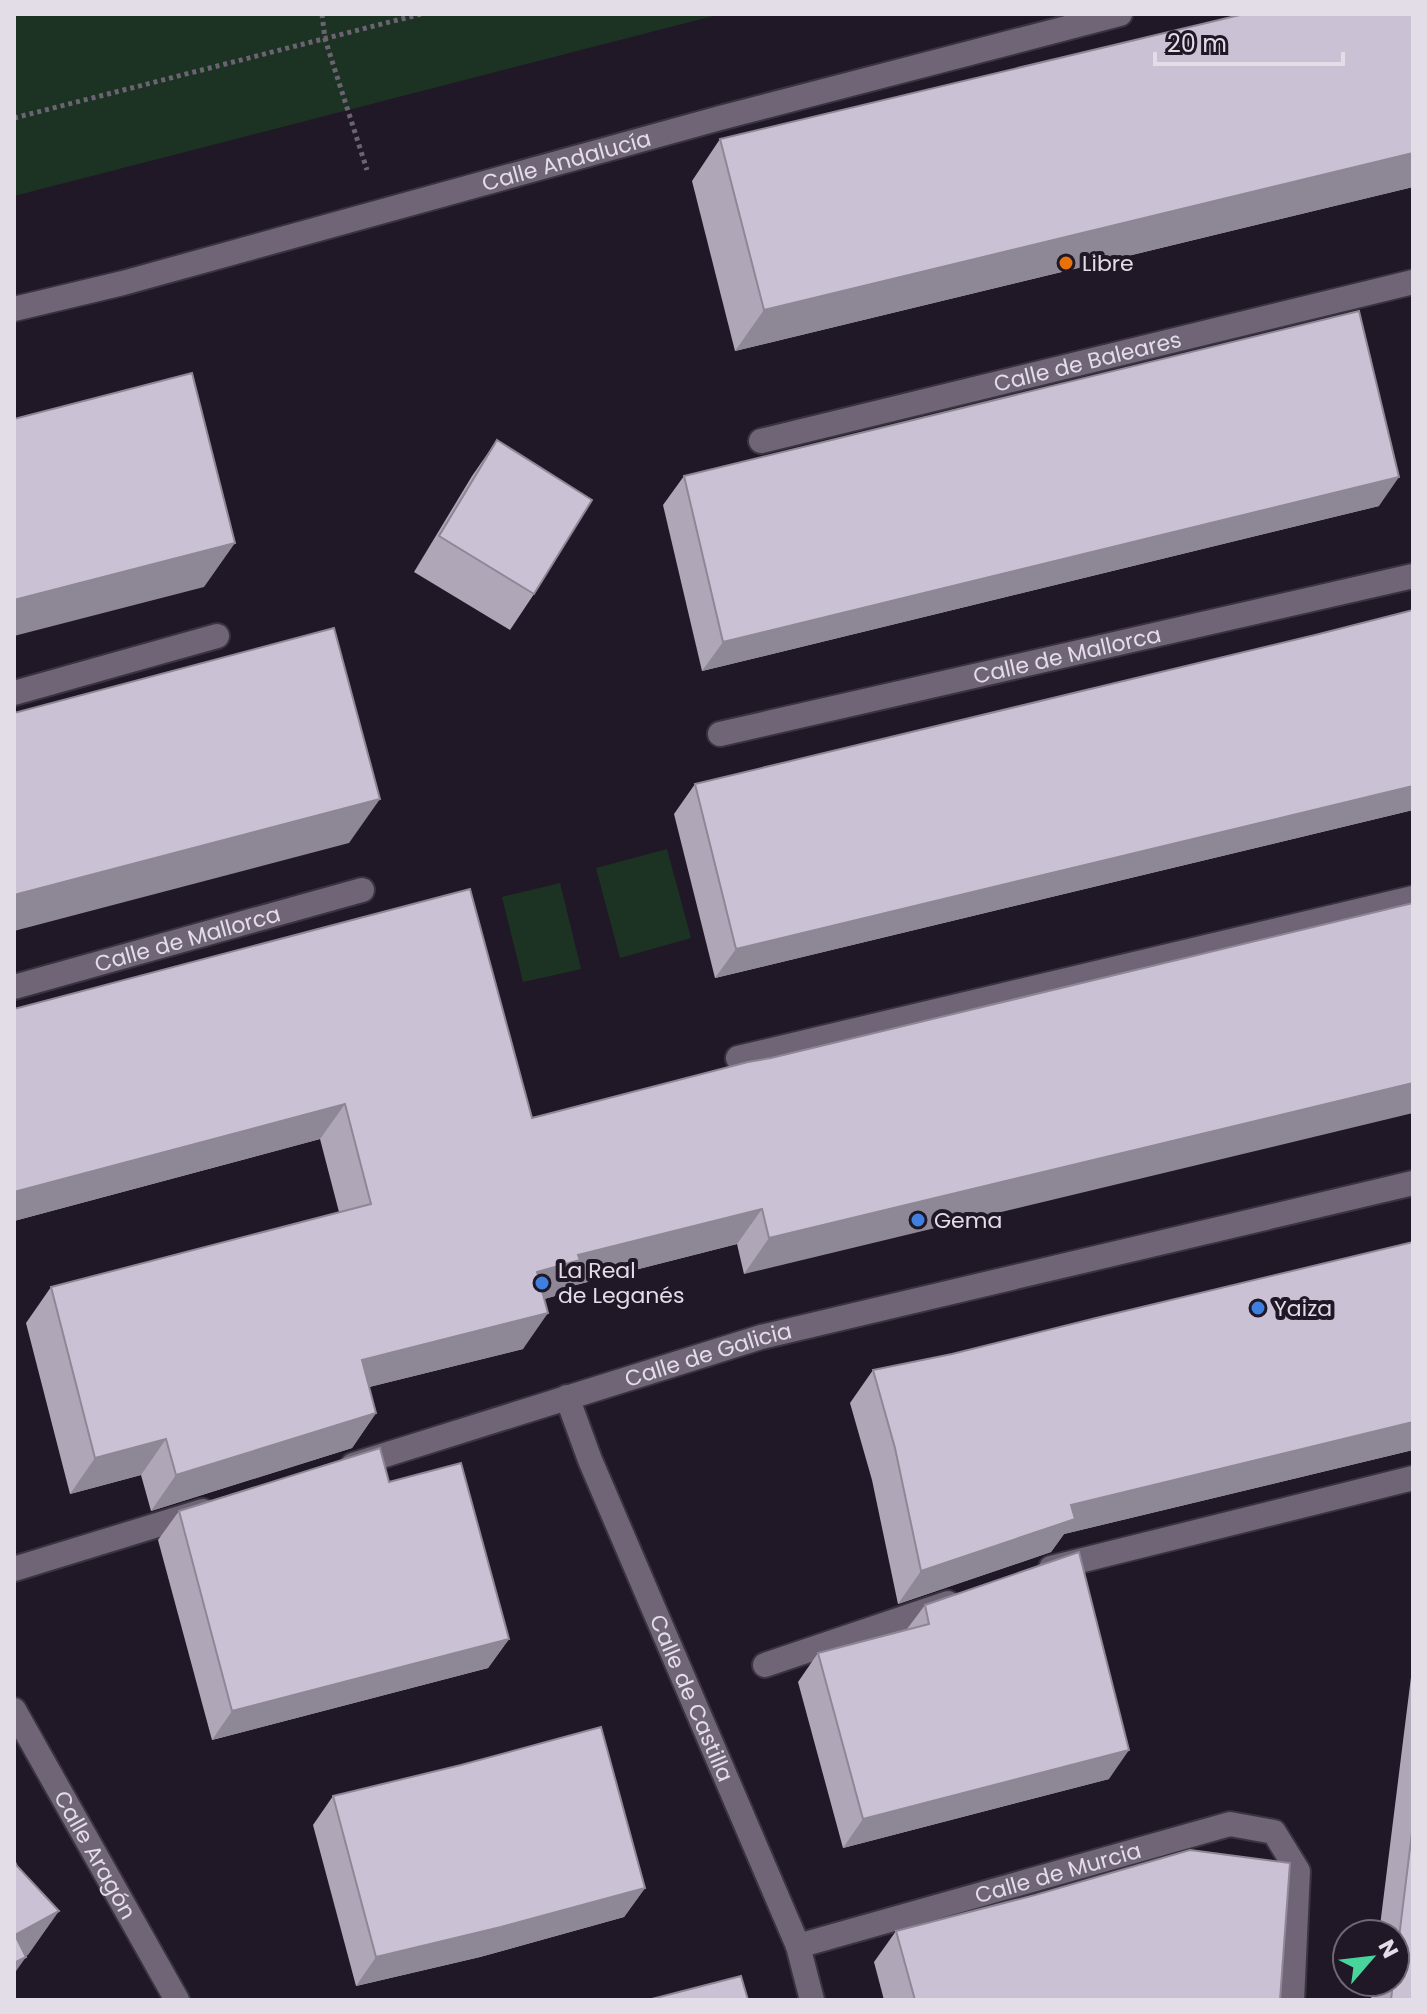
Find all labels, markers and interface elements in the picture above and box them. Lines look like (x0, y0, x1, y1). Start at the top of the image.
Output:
scale bar (1155, 16, 1343, 66)
text: 20 m (1167, 27, 1227, 60)
street label: Calle Andalucía (478, 122, 654, 199)
place label: Libre (1082, 248, 1134, 279)
marker: Libre (1057, 254, 1075, 272)
street label: Calle de Baleares (990, 324, 1185, 399)
street label: Calle de Mallorca (970, 618, 1164, 691)
street label: Calle de Mallorca (91, 898, 284, 979)
place label: Gema (934, 1205, 1002, 1236)
marker: Gema (909, 1211, 927, 1229)
place label: La Real de Leganés (558, 1255, 684, 1311)
marker: La Real de Leganés (533, 1274, 551, 1292)
place label: Yaiza (1274, 1293, 1332, 1324)
marker: Yaiza (1249, 1299, 1267, 1317)
street label: Calle de Galicia (621, 1315, 795, 1394)
street label: Calle de Castilla (642, 1610, 741, 1786)
street label: Calle Aragón (47, 1785, 144, 1925)
street label: Calle de Murcia (971, 1834, 1145, 1911)
north arrow (1331, 1918, 1411, 1998)
text: N (1371, 1934, 1406, 1963)

